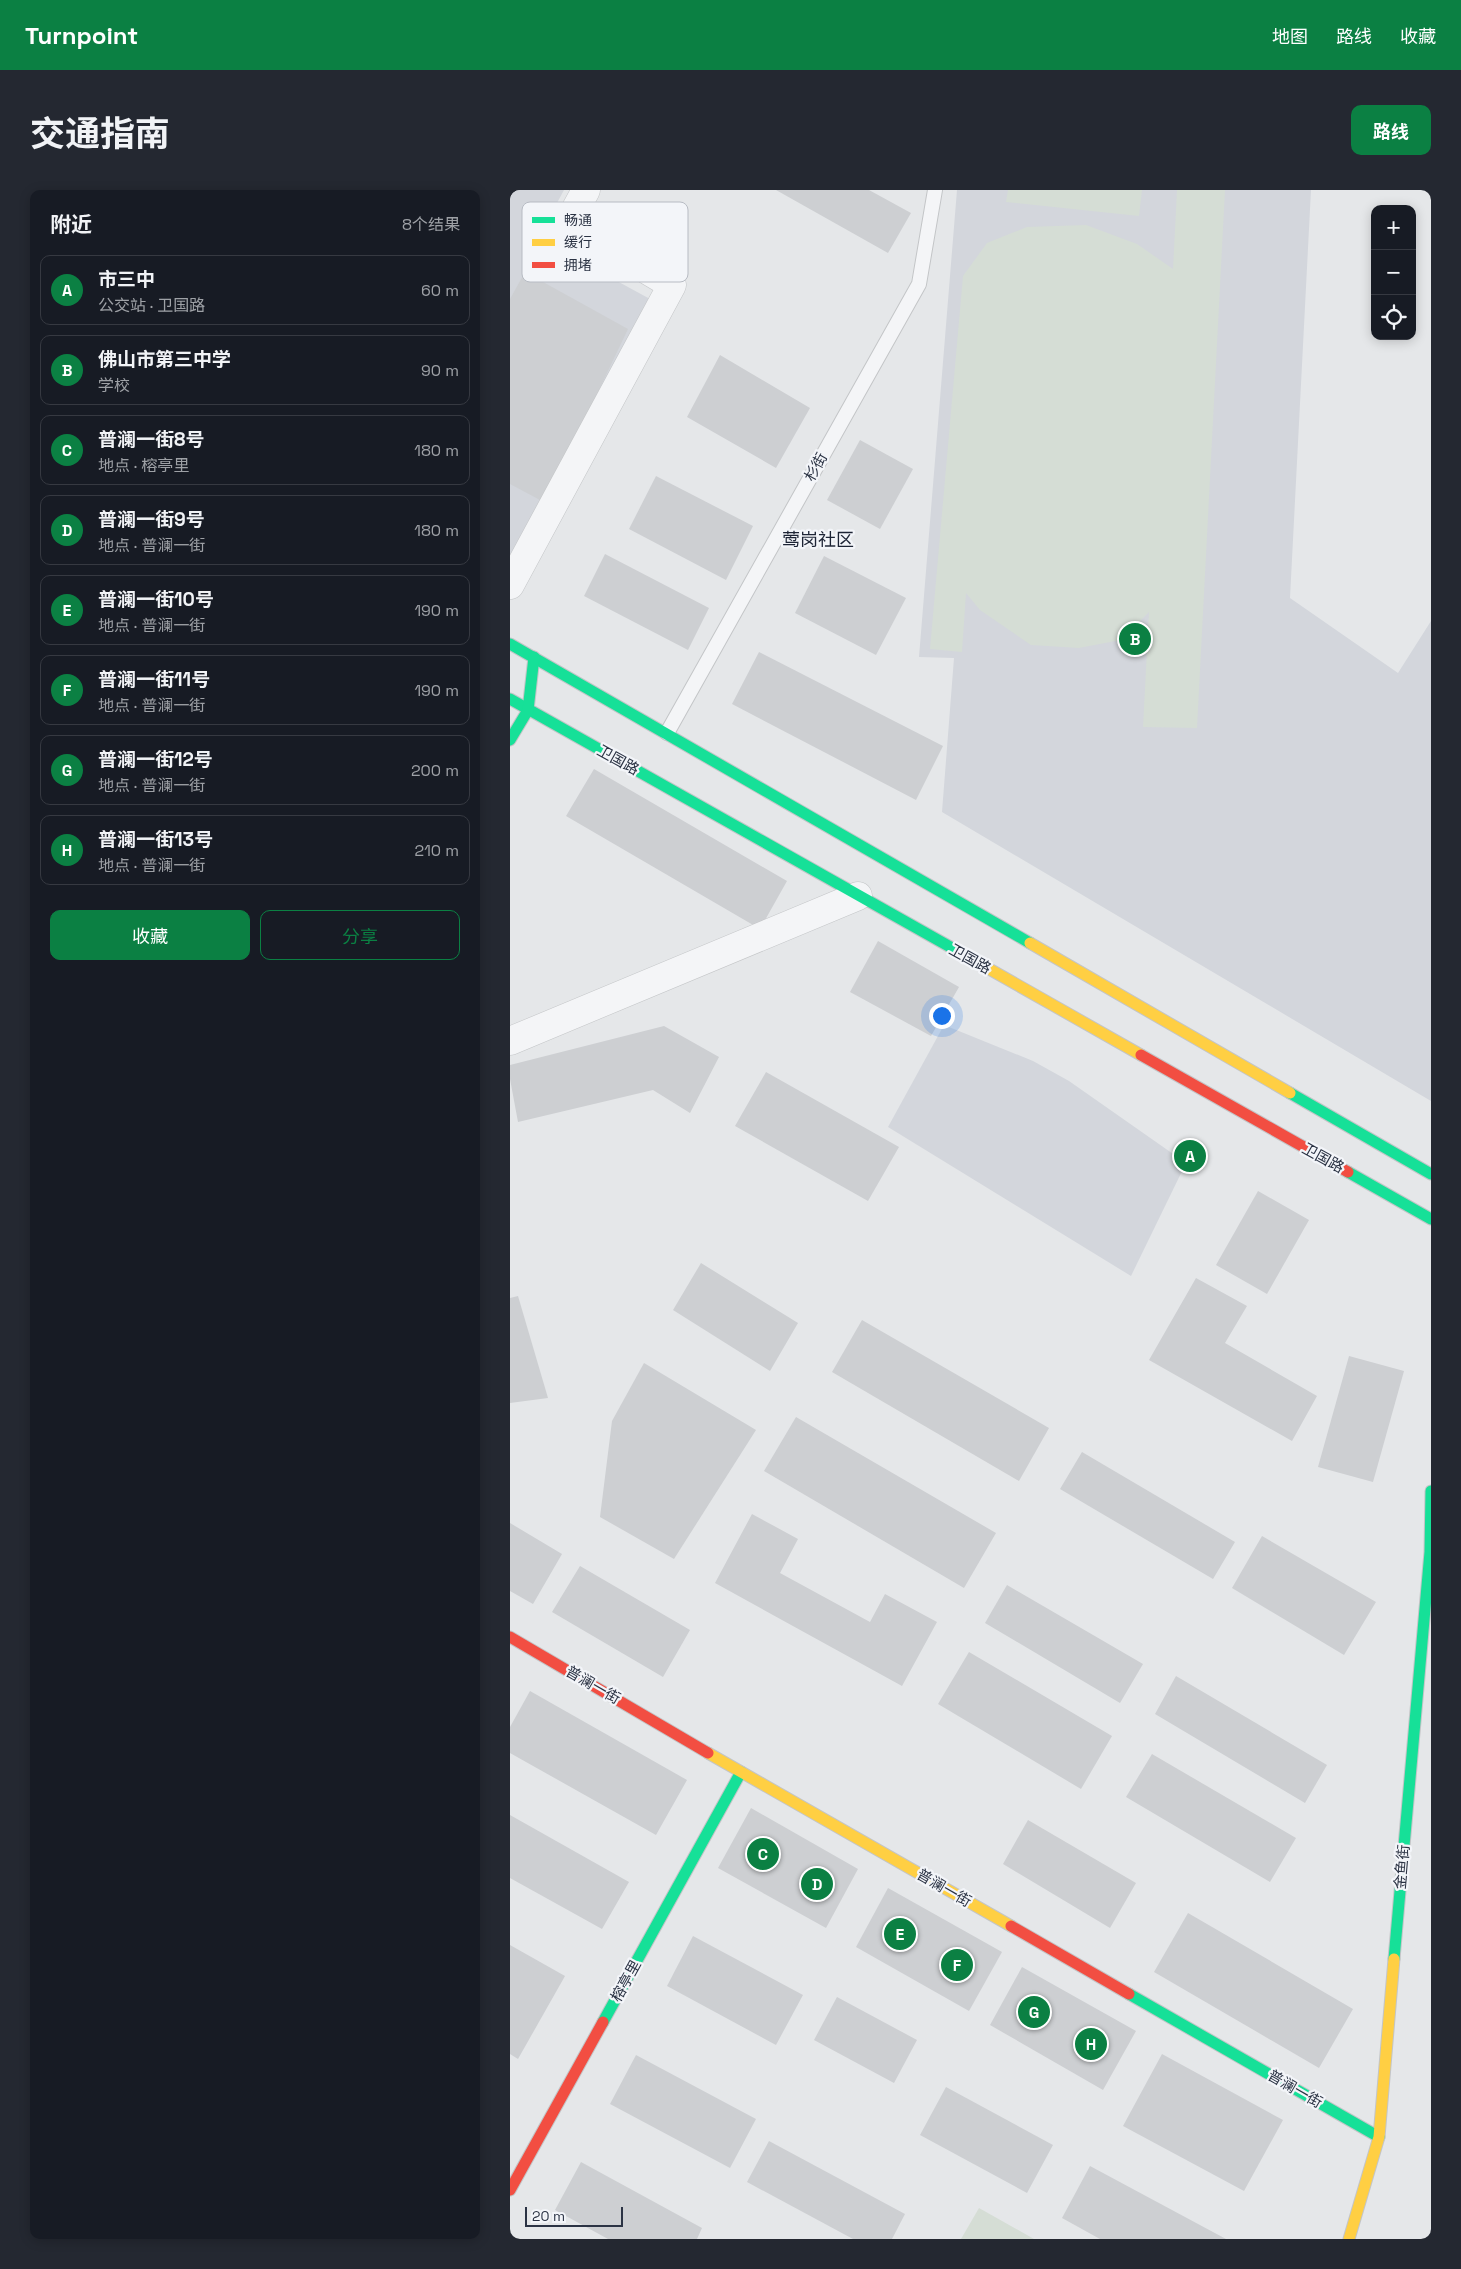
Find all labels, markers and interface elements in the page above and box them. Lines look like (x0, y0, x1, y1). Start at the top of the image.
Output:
text: Turnpoint (25, 20, 138, 51)
text: 地图 (1272, 25, 1308, 48)
text: 路线 (1336, 25, 1372, 48)
text: 收藏 (1400, 25, 1436, 48)
button: 路线 (1351, 105, 1431, 155)
text: 交通指南 (30, 112, 170, 156)
legend (522, 202, 688, 282)
map controls (1371, 205, 1416, 340)
button: + (1371, 205, 1416, 250)
text: 附近 (50, 211, 92, 238)
text: 畅通 (564, 211, 592, 229)
text: 8个结果 (402, 214, 460, 235)
text: 缓行 (564, 233, 592, 251)
button: − (1371, 250, 1416, 295)
text: 拥堵 (564, 256, 592, 274)
text: 市三中 (98, 267, 155, 292)
text: A (62, 280, 72, 301)
text: 60 m (421, 280, 459, 301)
text: 公交站 · 卫国路 (98, 295, 205, 316)
button: locate (1371, 295, 1416, 340)
text: 佛山市第三中学 (98, 347, 231, 372)
text: B (62, 360, 72, 381)
text: 90 m (421, 360, 459, 381)
text: 学校 (98, 375, 130, 396)
text: 普澜一街8号 (98, 427, 204, 452)
text: C (62, 440, 72, 461)
text: 180 m (414, 440, 459, 461)
street label: 杉街 (800, 449, 831, 484)
text: 地点 · 榕亭里 (98, 455, 189, 476)
text: 普澜一街9号 (98, 507, 205, 532)
text: D (62, 520, 72, 541)
text: 180 m (414, 520, 459, 541)
district label: 莺岗社区 (782, 528, 854, 551)
text: 地点 · 普澜一街 (98, 535, 205, 556)
text: 普澜一街10号 (98, 587, 214, 612)
text: E (63, 600, 71, 621)
text: 190 m (414, 600, 459, 621)
text: 地点 · 普澜一街 (98, 615, 205, 636)
pin: B (1119, 620, 1151, 658)
text: 普澜一街11号 (98, 667, 210, 692)
text: F (63, 680, 71, 701)
text: 190 m (414, 680, 459, 701)
text: 地点 · 普澜一街 (98, 695, 205, 716)
street label: 卫国路 (594, 740, 643, 779)
text: 普澜一街12号 (98, 747, 213, 772)
text: G (62, 760, 72, 781)
text: 200 m (411, 760, 459, 781)
text: 地点 · 普澜一街 (98, 775, 205, 796)
text: 普澜一街13号 (98, 827, 213, 852)
text: H (62, 840, 72, 861)
text: 210 m (415, 840, 459, 861)
text: 地点 · 普澜一街 (98, 855, 205, 876)
button: 收藏 (50, 910, 250, 960)
button: 分享 (260, 910, 460, 960)
street label: 卫国路 (946, 939, 995, 978)
your location (929, 1003, 955, 1029)
pin: A (1174, 1137, 1206, 1175)
street label: 卫国路 (1299, 1138, 1348, 1177)
street label: 普澜一街 (563, 1661, 624, 1708)
pin: C (747, 1835, 779, 1873)
street label: 金鱼街 (1390, 1844, 1413, 1890)
street label: 普澜一街 (914, 1864, 975, 1911)
pin: D (801, 1865, 833, 1903)
pin: E (884, 1915, 916, 1953)
pin: F (941, 1946, 973, 1984)
street label: 榕亭里 (606, 1956, 645, 2005)
pin: G (1018, 1993, 1050, 2031)
pin: H (1075, 2025, 1107, 2063)
street label: 普澜一街 (1265, 2065, 1326, 2112)
scale bar (525, 2204, 622, 2227)
text: 20 m (532, 2207, 565, 2225)

